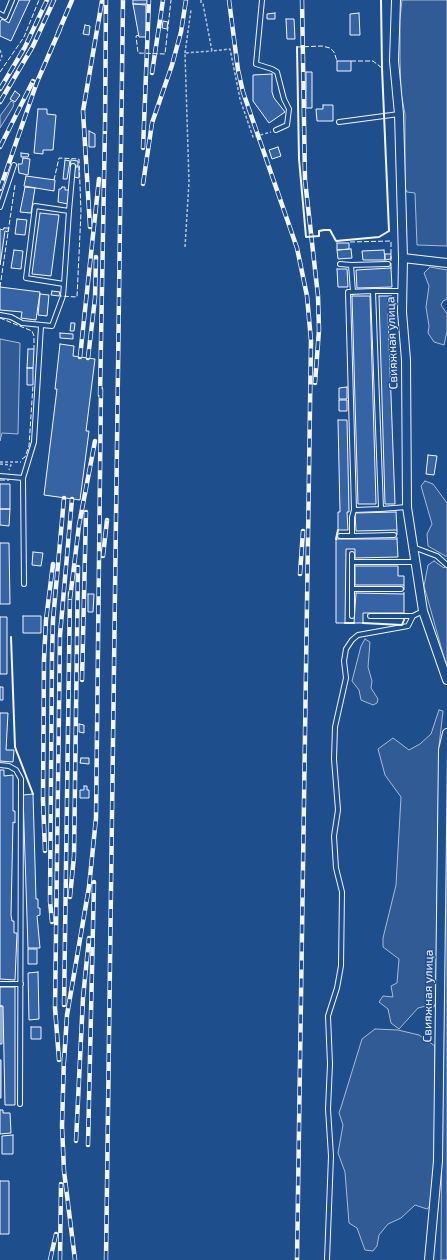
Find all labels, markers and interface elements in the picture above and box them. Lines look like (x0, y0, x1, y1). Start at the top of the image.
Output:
street label: Свияжная улица (383, 296, 401, 390)
street label: Свияжная улица (420, 949, 436, 1043)

